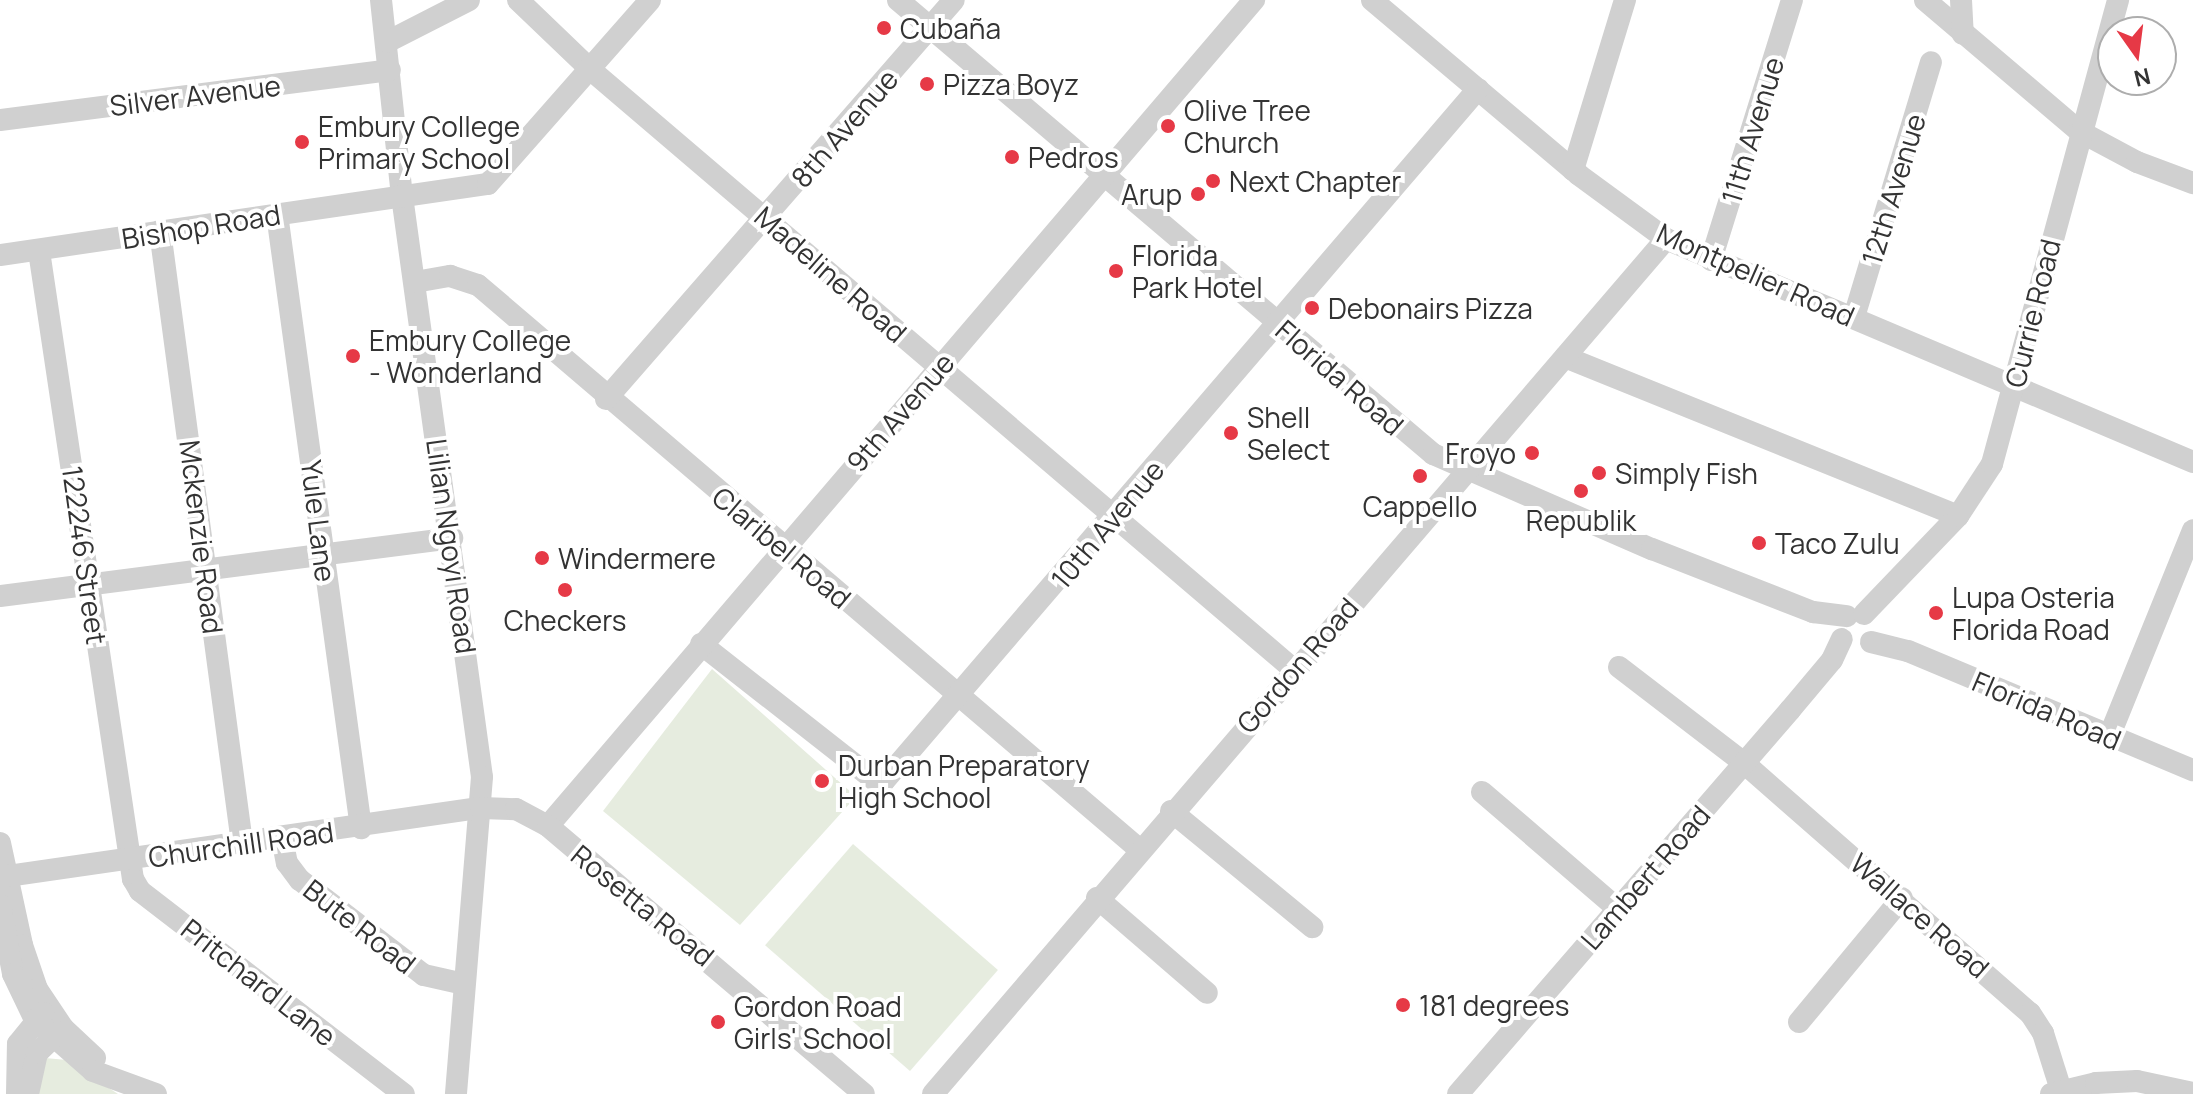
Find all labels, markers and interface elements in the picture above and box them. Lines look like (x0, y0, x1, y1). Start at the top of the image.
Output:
place label: Cubaña (900, 11, 1001, 45)
north arrow (2097, 16, 2177, 96)
marker: Cubaña (875, 19, 893, 37)
street label: 11th Avenue (1714, 53, 1790, 207)
text: N (2131, 61, 2154, 94)
street label: 8th Avenue (784, 62, 904, 194)
place label: Pizza Boyz (943, 67, 1079, 101)
street label: Silver Avenue (108, 68, 282, 122)
marker: Pizza Boyz (918, 75, 936, 93)
place label: Olive Tree Church (1184, 93, 1311, 159)
place label: Embury College Primary School (318, 109, 520, 175)
street label: 12th Avenue (1854, 109, 1932, 269)
marker: Olive Tree Church (1159, 117, 1177, 135)
marker: Embury College Primary School (293, 133, 311, 151)
place label: Pedros (1028, 140, 1119, 174)
marker: Pedros (1003, 148, 1021, 166)
place label: Next Chapter (1229, 164, 1401, 198)
marker: Next Chapter (1204, 172, 1222, 190)
place label: Arup (1121, 177, 1182, 211)
marker: Arup (1189, 185, 1207, 203)
street label: Bishop Road (119, 197, 283, 255)
street label: Madeline Road (748, 199, 914, 349)
street label: Montpelier Road (1652, 215, 1860, 333)
street label: Currie Road (1997, 235, 2067, 391)
place label: Florida Park Hotel (1132, 238, 1263, 304)
marker: Florida Park Hotel (1107, 262, 1125, 280)
place label: Debonairs Pizza (1328, 291, 1533, 325)
marker: Debonairs Pizza (1303, 299, 1321, 317)
street label: Florida Road (1269, 313, 1411, 441)
place label: Embury College - Wonderland (369, 323, 571, 389)
street label: 9th Avenue (839, 346, 961, 478)
marker: Embury College - Wonderland (344, 347, 362, 365)
place label: Shell Select (1247, 400, 1330, 466)
marker: Shell Select (1222, 424, 1240, 442)
street label: Lilian Ngoyi Road (420, 436, 484, 656)
place label: Froyo (1445, 436, 1516, 470)
street label: Mckenzie Road (173, 438, 231, 636)
marker: Froyo (1523, 444, 1541, 462)
street label: 10th Avenue (1044, 453, 1170, 595)
place label: Simply Fish (1615, 456, 1758, 490)
street label: Yule Lane (295, 458, 343, 584)
street label: 122246 Street (56, 464, 114, 646)
marker: Simply Fish (1590, 464, 1608, 482)
marker: Cappello (1411, 467, 1429, 485)
street label: Claribel Road (706, 479, 858, 615)
marker: Republik (1572, 482, 1590, 500)
place label: Cappello (1363, 489, 1477, 523)
place label: Republik (1526, 503, 1636, 537)
place label: Taco Zulu (1775, 526, 1900, 560)
marker: Taco Zulu (1750, 534, 1768, 552)
place label: Windermere (558, 541, 716, 575)
marker: Windermere (533, 549, 551, 567)
place label: Lupa Osteria Florida Road (1952, 580, 2115, 646)
marker: Checkers (556, 581, 574, 599)
street label: Gordon Road (1229, 591, 1365, 739)
place label: Checkers (504, 603, 626, 637)
marker: Lupa Osteria Florida Road (1927, 604, 1945, 622)
street label: Florida Road (1968, 664, 2126, 756)
place label: Durban Preparatory High School (838, 748, 1090, 814)
marker: Durban Preparatory High School (813, 772, 831, 790)
street label: Lambert Road (1573, 798, 1717, 956)
street label: Churchill Road (146, 814, 336, 874)
street label: Rosetta Road (565, 837, 721, 973)
street label: Wallace Road (1844, 846, 1996, 984)
street label: Bute Road (297, 872, 423, 980)
street label: Pritchard Lane (175, 911, 343, 1053)
place label: 181 degrees (1419, 988, 1569, 1022)
place label: Gordon Road Girls' School (734, 989, 902, 1055)
marker: 181 degrees (1394, 996, 1412, 1014)
marker: Gordon Road Girls' School (709, 1013, 727, 1031)

